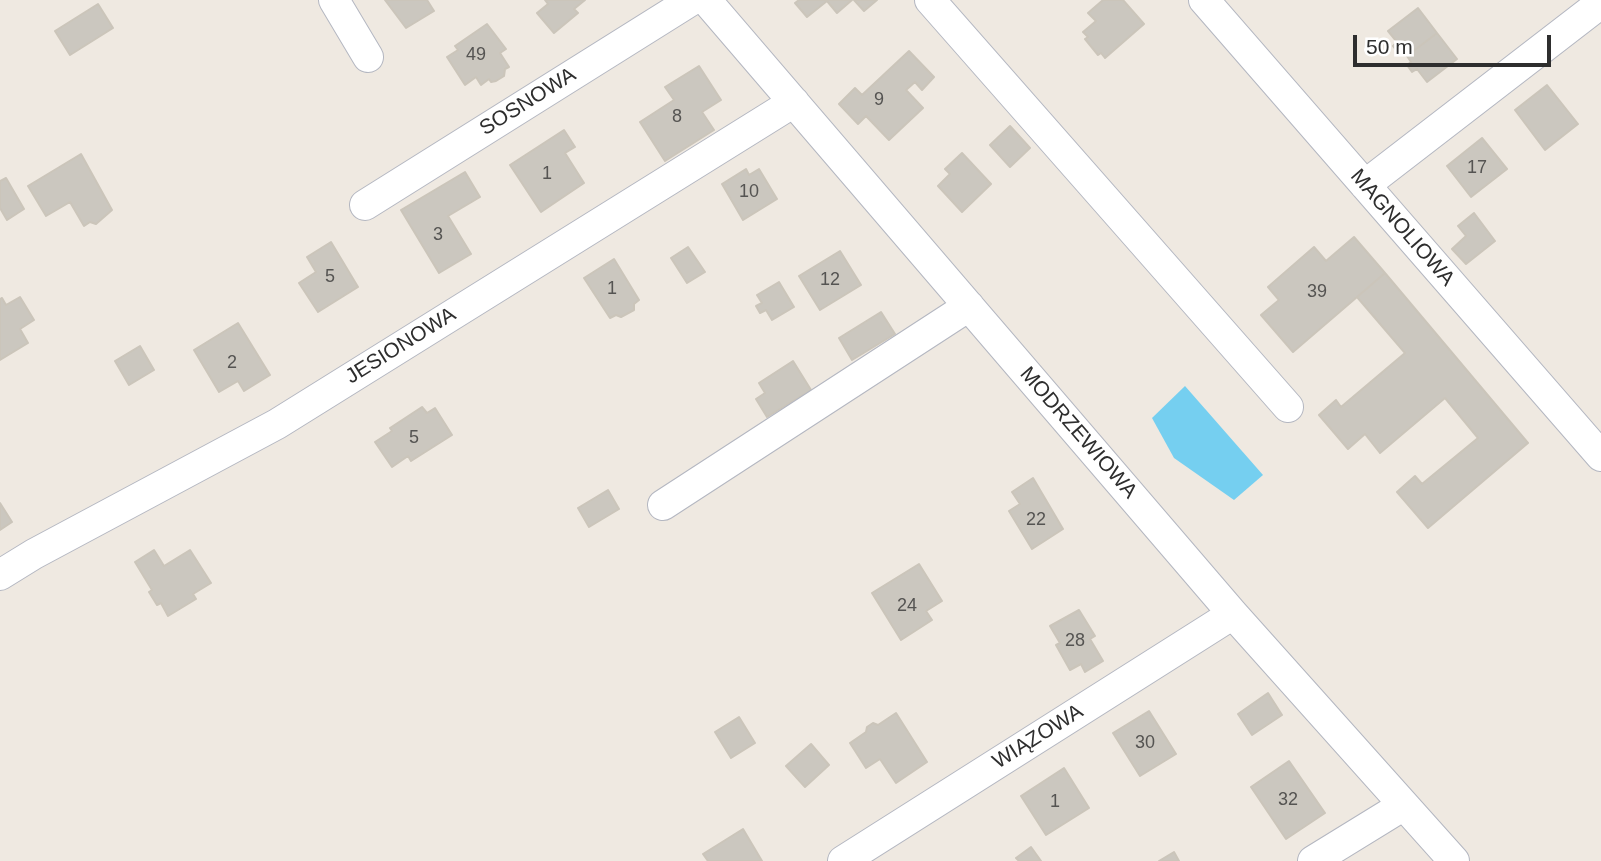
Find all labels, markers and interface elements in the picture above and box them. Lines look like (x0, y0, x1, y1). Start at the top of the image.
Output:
scale bar (1356, 21, 1554, 65)
text: 50 m (1366, 35, 1413, 58)
house number: 49 (466, 44, 486, 66)
street label: SOSNOWA (475, 62, 581, 142)
house number: 9 (874, 89, 884, 111)
house number: 8 (672, 106, 682, 128)
house number: 17 (1467, 157, 1487, 179)
house number: 1 (542, 163, 552, 185)
street label: MAGNOLIOWA (1345, 165, 1459, 291)
house number: 10 (739, 181, 759, 203)
house number: 3 (433, 224, 443, 246)
house number: 5 (325, 266, 335, 288)
house number: 12 (820, 269, 840, 291)
house number: 1 (607, 278, 617, 300)
house number: 39 (1307, 281, 1327, 303)
street label: JESIONOWA (341, 302, 461, 390)
house number: 2 (227, 352, 237, 374)
street label: MODRZEWIOWA (1014, 362, 1142, 504)
house number: 5 (409, 427, 419, 449)
house number: 22 (1026, 509, 1046, 531)
house number: 24 (897, 595, 917, 617)
house number: 28 (1065, 630, 1085, 652)
street label: WIĄZOWA (988, 699, 1088, 775)
house number: 30 (1135, 732, 1155, 754)
house number: 32 (1278, 789, 1298, 811)
house number: 1 (1050, 791, 1060, 813)

